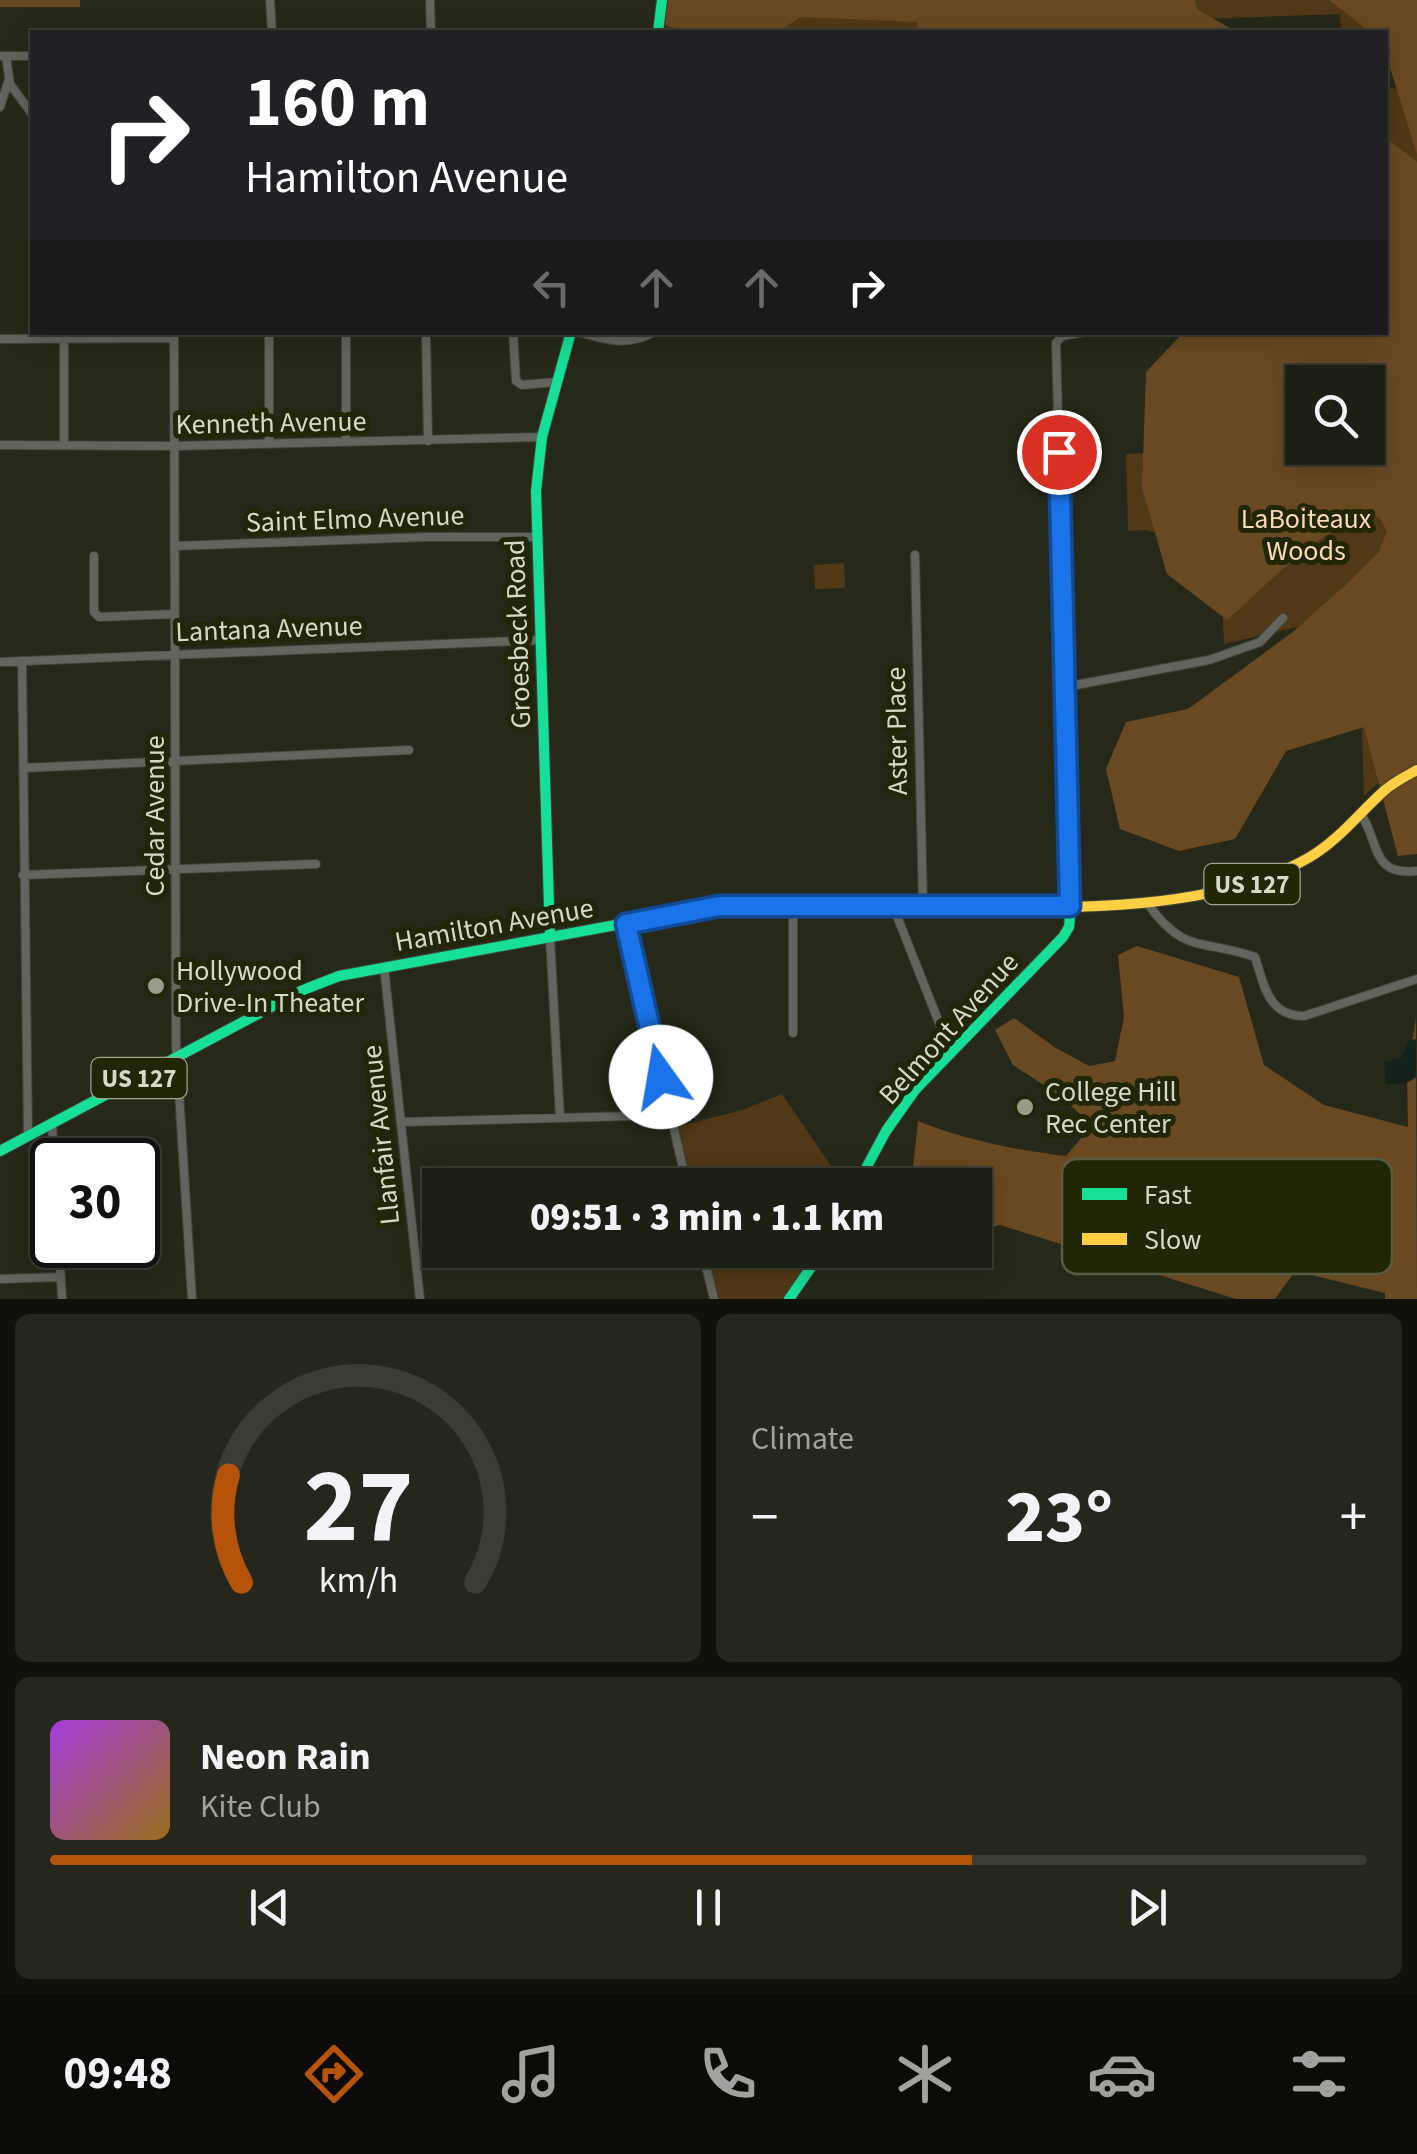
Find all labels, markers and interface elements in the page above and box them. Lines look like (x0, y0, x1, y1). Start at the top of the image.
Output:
text: 160 m (245, 53, 430, 153)
icon: right (80, 70, 210, 200)
text: Hamilton Avenue (245, 146, 568, 210)
icon: left (524, 260, 579, 315)
icon: ahead (629, 260, 684, 315)
icon: ahead (734, 260, 789, 315)
icon: right (839, 260, 894, 315)
map controls (1285, 365, 1385, 465)
button: search (1285, 365, 1385, 465)
street label: Kenneth Avenue (175, 401, 367, 445)
pin (1017, 410, 1102, 495)
icon: arrive (1032, 425, 1087, 480)
street label: Saint Elmo Avenue (245, 495, 465, 543)
park label: LaBoiteaux Woods (1241, 499, 1372, 571)
street label: Groesbeck Road (495, 539, 541, 729)
street label: Lantana Avenue (175, 606, 363, 652)
street label: Aster Place (876, 666, 918, 796)
street label: Cedar Avenue (135, 735, 175, 897)
road number: US 127 (1204, 864, 1300, 904)
street label: Hamilton Avenue (392, 888, 597, 962)
street label: Belmont Avenue (869, 944, 1028, 1114)
place label: Hollywood Drive-In Theater (176, 951, 364, 1023)
marker: Hollywood Drive-In Theater (145, 975, 167, 997)
position arrow (609, 1025, 713, 1129)
street label: Llanfair Avenue (352, 1043, 410, 1227)
road number: US 127 (92, 1058, 186, 1098)
place label: College Hill Rec Center (1045, 1072, 1177, 1144)
marker: College Hill Rec Center (1014, 1096, 1036, 1118)
speed limit sign: 30 (30, 1138, 160, 1268)
legend (1062, 1159, 1392, 1274)
text: Fast (1144, 1175, 1192, 1215)
text: 09:51 · 3 min · 1.1 km (530, 1191, 884, 1245)
text: Slow (1144, 1220, 1201, 1260)
text: Climate (751, 1416, 854, 1462)
text: 27 (303, 1434, 413, 1582)
text: 23° (1005, 1464, 1113, 1571)
text: − (751, 1479, 778, 1557)
text: + (1340, 1479, 1367, 1557)
text: km/h (318, 1555, 398, 1606)
text: Neon Rain (200, 1730, 371, 1784)
text: Kite Club (200, 1784, 321, 1830)
icon: previous (242, 1880, 297, 1935)
icon: pause (681, 1880, 736, 1935)
icon: next (1120, 1880, 1175, 1935)
icon: directions (299, 2039, 369, 2109)
icon: music (496, 2039, 566, 2109)
icon: phone (693, 2039, 763, 2109)
icon: climate (890, 2039, 960, 2109)
icon: car (1087, 2039, 1157, 2109)
icon: filters (1284, 2039, 1354, 2109)
text: 09:48 (63, 2042, 172, 2106)

